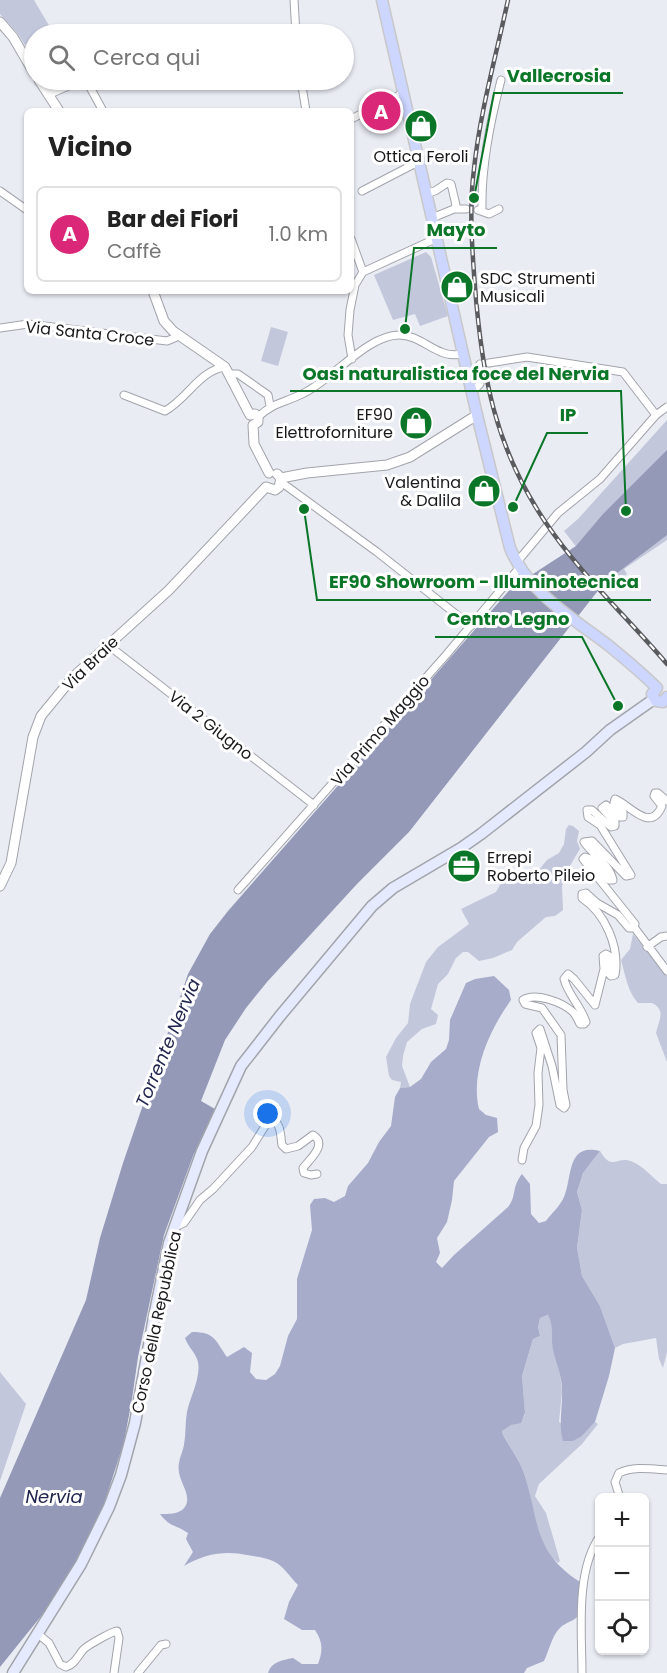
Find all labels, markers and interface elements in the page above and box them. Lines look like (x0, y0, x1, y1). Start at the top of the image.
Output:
search box (24, 24, 354, 90)
icon: search (45, 41, 78, 74)
text: Cerca qui (93, 42, 200, 73)
callout: Vallecrosia (494, 57, 623, 93)
text: Vallecrosia (507, 63, 611, 88)
pin: A (362, 88, 400, 134)
shop icon: Ottica Feroli (403, 108, 439, 144)
text: Vicino (48, 129, 132, 165)
place label: Ottica Feroli (373, 145, 469, 168)
text: Bar dei Fiori (107, 204, 239, 235)
callout: Mayto (414, 212, 497, 248)
text: Mayto (427, 217, 485, 242)
text: A (62, 220, 77, 248)
text: 1.0 km (269, 220, 328, 248)
text: Caffè (107, 237, 162, 265)
place label: SDC Strumenti Musicali (480, 267, 595, 308)
shop icon: SDC Strumenti Musicali (439, 269, 475, 305)
street label: Via Santa Croce (24, 315, 156, 352)
callout: Oasi naturalistica foce del Nervia (290, 355, 621, 391)
text: Oasi naturalistica foce del Nervia (303, 361, 609, 386)
callout: IP (547, 397, 588, 433)
text: IP (560, 402, 576, 427)
place label: EF90 Elettroforniture (275, 403, 393, 444)
shop icon: EF90 Elettroforniture (398, 405, 434, 441)
place label: Valentina & Dalila (384, 471, 461, 512)
shop icon: Valentina & Dalila (466, 473, 502, 509)
callout: EF90 Showroom - Illuminotecnica (317, 564, 651, 600)
text: EF90 Showroom - Illuminotecnica (329, 569, 639, 594)
callout: Centro Legno (435, 601, 582, 637)
text: Centro Legno (447, 606, 569, 631)
street label: Via Braie (57, 631, 124, 696)
street label: Via Primo Maggio (326, 670, 435, 791)
street label: Via 2 Giugno (164, 685, 258, 766)
place label: Errepi Roberto Pileio (487, 846, 595, 887)
office icon: Errepi Roberto Pileio (446, 848, 482, 884)
water label: Torrente Nervia (129, 975, 206, 1111)
your location (253, 1099, 282, 1128)
street label: Corso della Repubblica (126, 1229, 187, 1415)
water label: Nervia (25, 1484, 83, 1509)
map controls (595, 1493, 649, 1655)
button: + (595, 1493, 649, 1547)
button: − (595, 1547, 649, 1601)
button: locate (595, 1601, 649, 1655)

